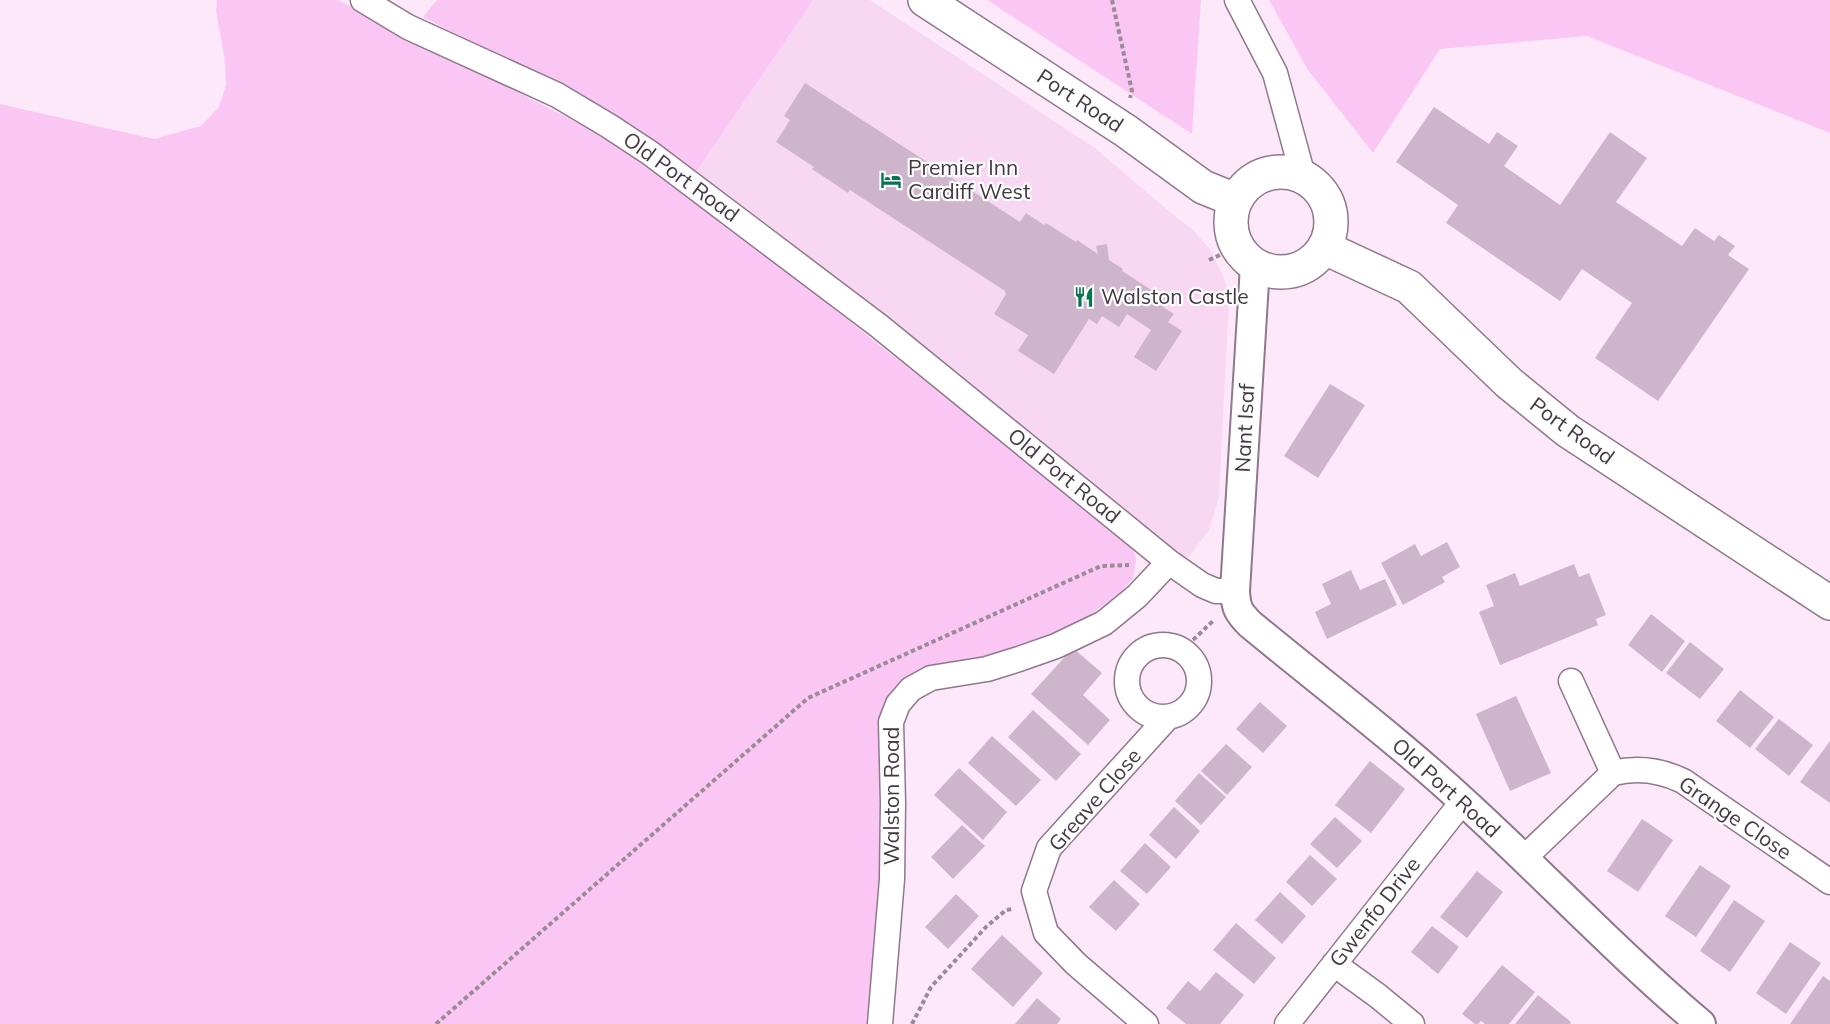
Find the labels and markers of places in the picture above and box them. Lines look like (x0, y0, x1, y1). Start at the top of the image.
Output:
place label: Premier Inn Cardiff West (908, 154, 1030, 204)
hotel icon: Premier Inn Cardiff West (879, 168, 903, 192)
place label: Walston Castle (1101, 283, 1249, 309)
restaurant icon: Walston Castle (1072, 285, 1096, 309)

